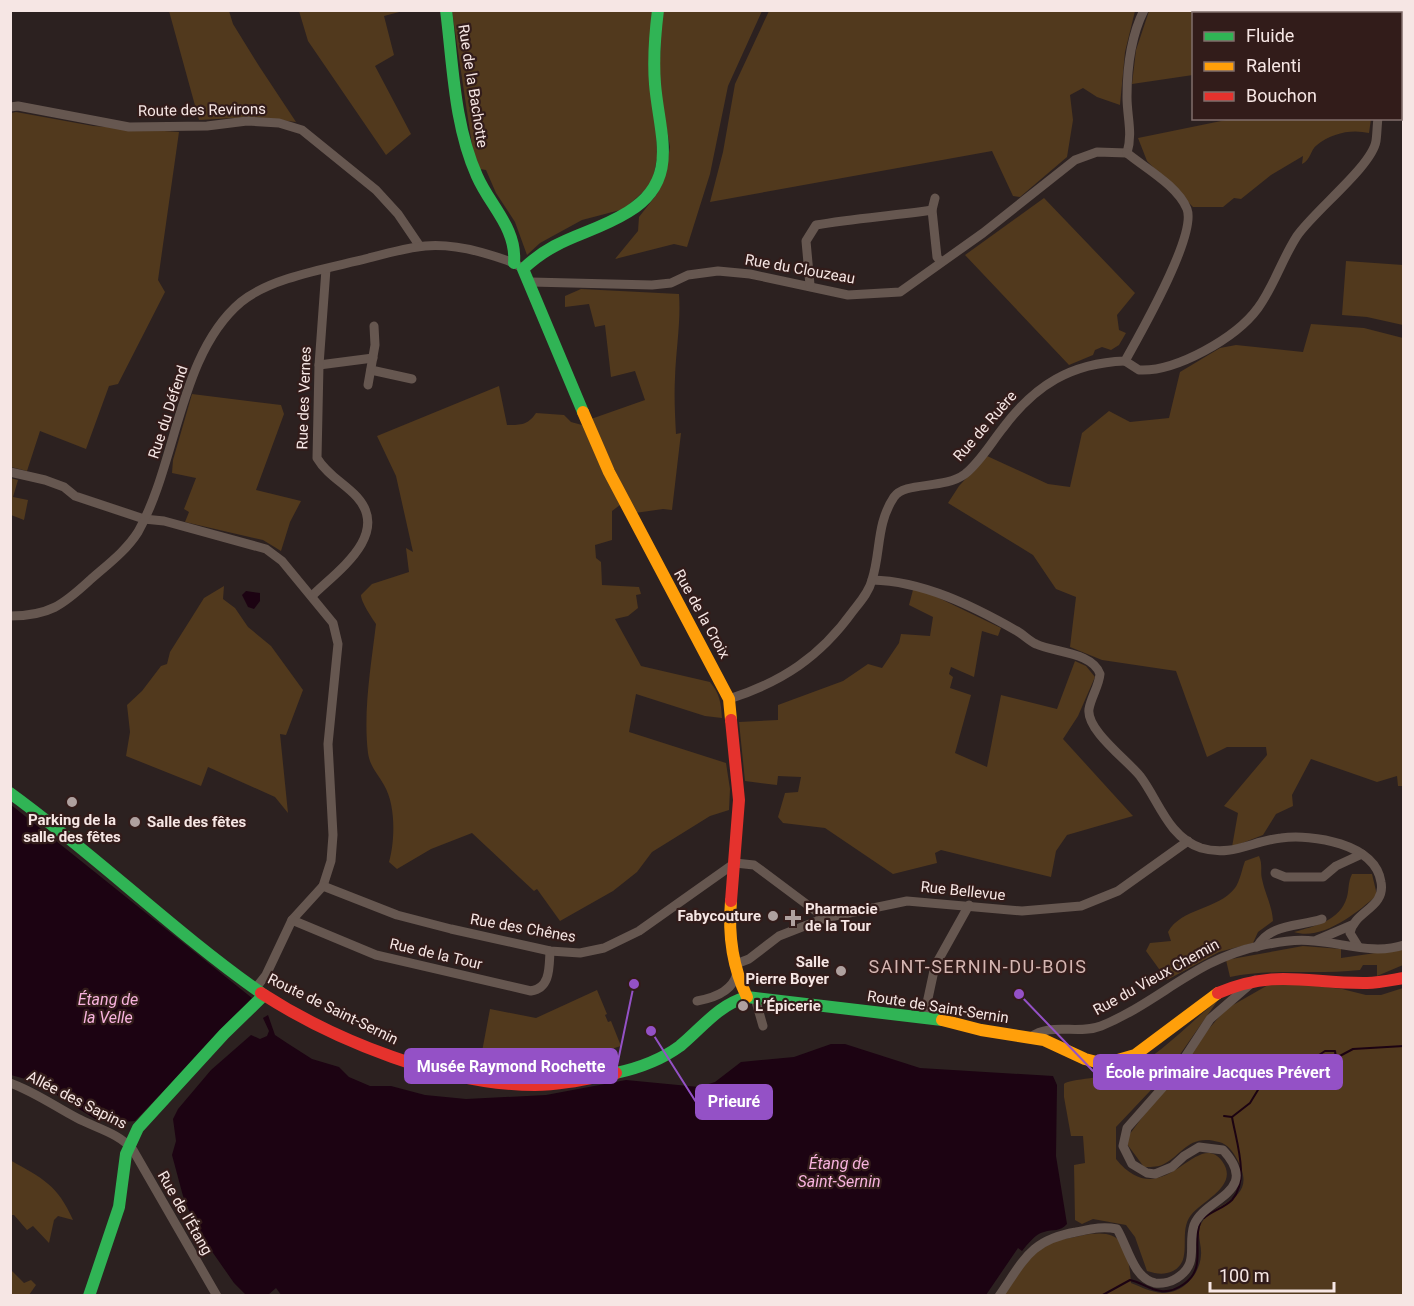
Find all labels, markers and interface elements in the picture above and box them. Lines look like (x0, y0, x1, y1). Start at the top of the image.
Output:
legend (1192, 12, 1402, 120)
street label: Rue de la Bachotte (454, 23, 492, 149)
text: Fluide (1246, 25, 1294, 46)
text: Ralenti (1246, 55, 1301, 76)
text: Bouchon (1246, 85, 1317, 106)
street label: Route des Revirons (138, 100, 266, 120)
street label: Rue du Clouzeau (743, 250, 857, 288)
street label: Rue des Vernes (293, 346, 315, 450)
street label: Rue du Défend (144, 363, 192, 461)
street label: Rue de Ruère (949, 387, 1021, 465)
street label: Rue de la Croix (670, 566, 734, 662)
marker: Parking de la salle des fêtes (65, 795, 79, 809)
place label: Parking de la salle des fêtes (23, 811, 121, 846)
place label: Salle des fêtes (147, 813, 246, 831)
marker: Salle des fêtes (128, 815, 142, 829)
street label: Rue Bellevue (920, 878, 1006, 904)
place label: Pharmacie de la Tour (805, 900, 878, 935)
place label: Fabycouture (678, 907, 761, 925)
marker: Fabycouture (766, 909, 780, 923)
street label: Rue des Chênes (469, 910, 577, 946)
marker: Pharmacie de la Tour (786, 911, 800, 925)
street label: Rue de la Tour (388, 935, 484, 973)
street label: Rue du Vieux Chemin (1090, 935, 1222, 1019)
place label: Salle Pierre Boyer (746, 953, 829, 988)
district label: SAINT-SERNIN-DU-BOIS (869, 956, 1087, 977)
marker: Salle Pierre Boyer (834, 964, 848, 978)
street label: Route de Saint-Sernin (265, 970, 401, 1048)
street label: Route de Saint-Sernin (866, 987, 1010, 1027)
water label: Étang de la Velle (78, 990, 138, 1027)
place label: L’Épicerie (755, 997, 821, 1015)
marker: L’Épicerie (736, 999, 750, 1013)
callout: Musée Raymond Rochette (405, 1049, 617, 1083)
callout: École primaire Jacques Prévert (1094, 1055, 1342, 1089)
text: Musée Raymond Rochette (417, 1057, 606, 1076)
text: École primaire Jacques Prévert (1106, 1063, 1331, 1082)
street label: Allée des Sapins (24, 1067, 130, 1133)
callout: Prieuré (696, 1085, 772, 1119)
text: Prieuré (708, 1092, 761, 1111)
water label: Étang de Saint-Sernin (798, 1154, 881, 1191)
street label: Rue de l'Étang (154, 1168, 216, 1258)
scale bar (1210, 1255, 1334, 1293)
text: 100 m (1219, 1265, 1270, 1286)

